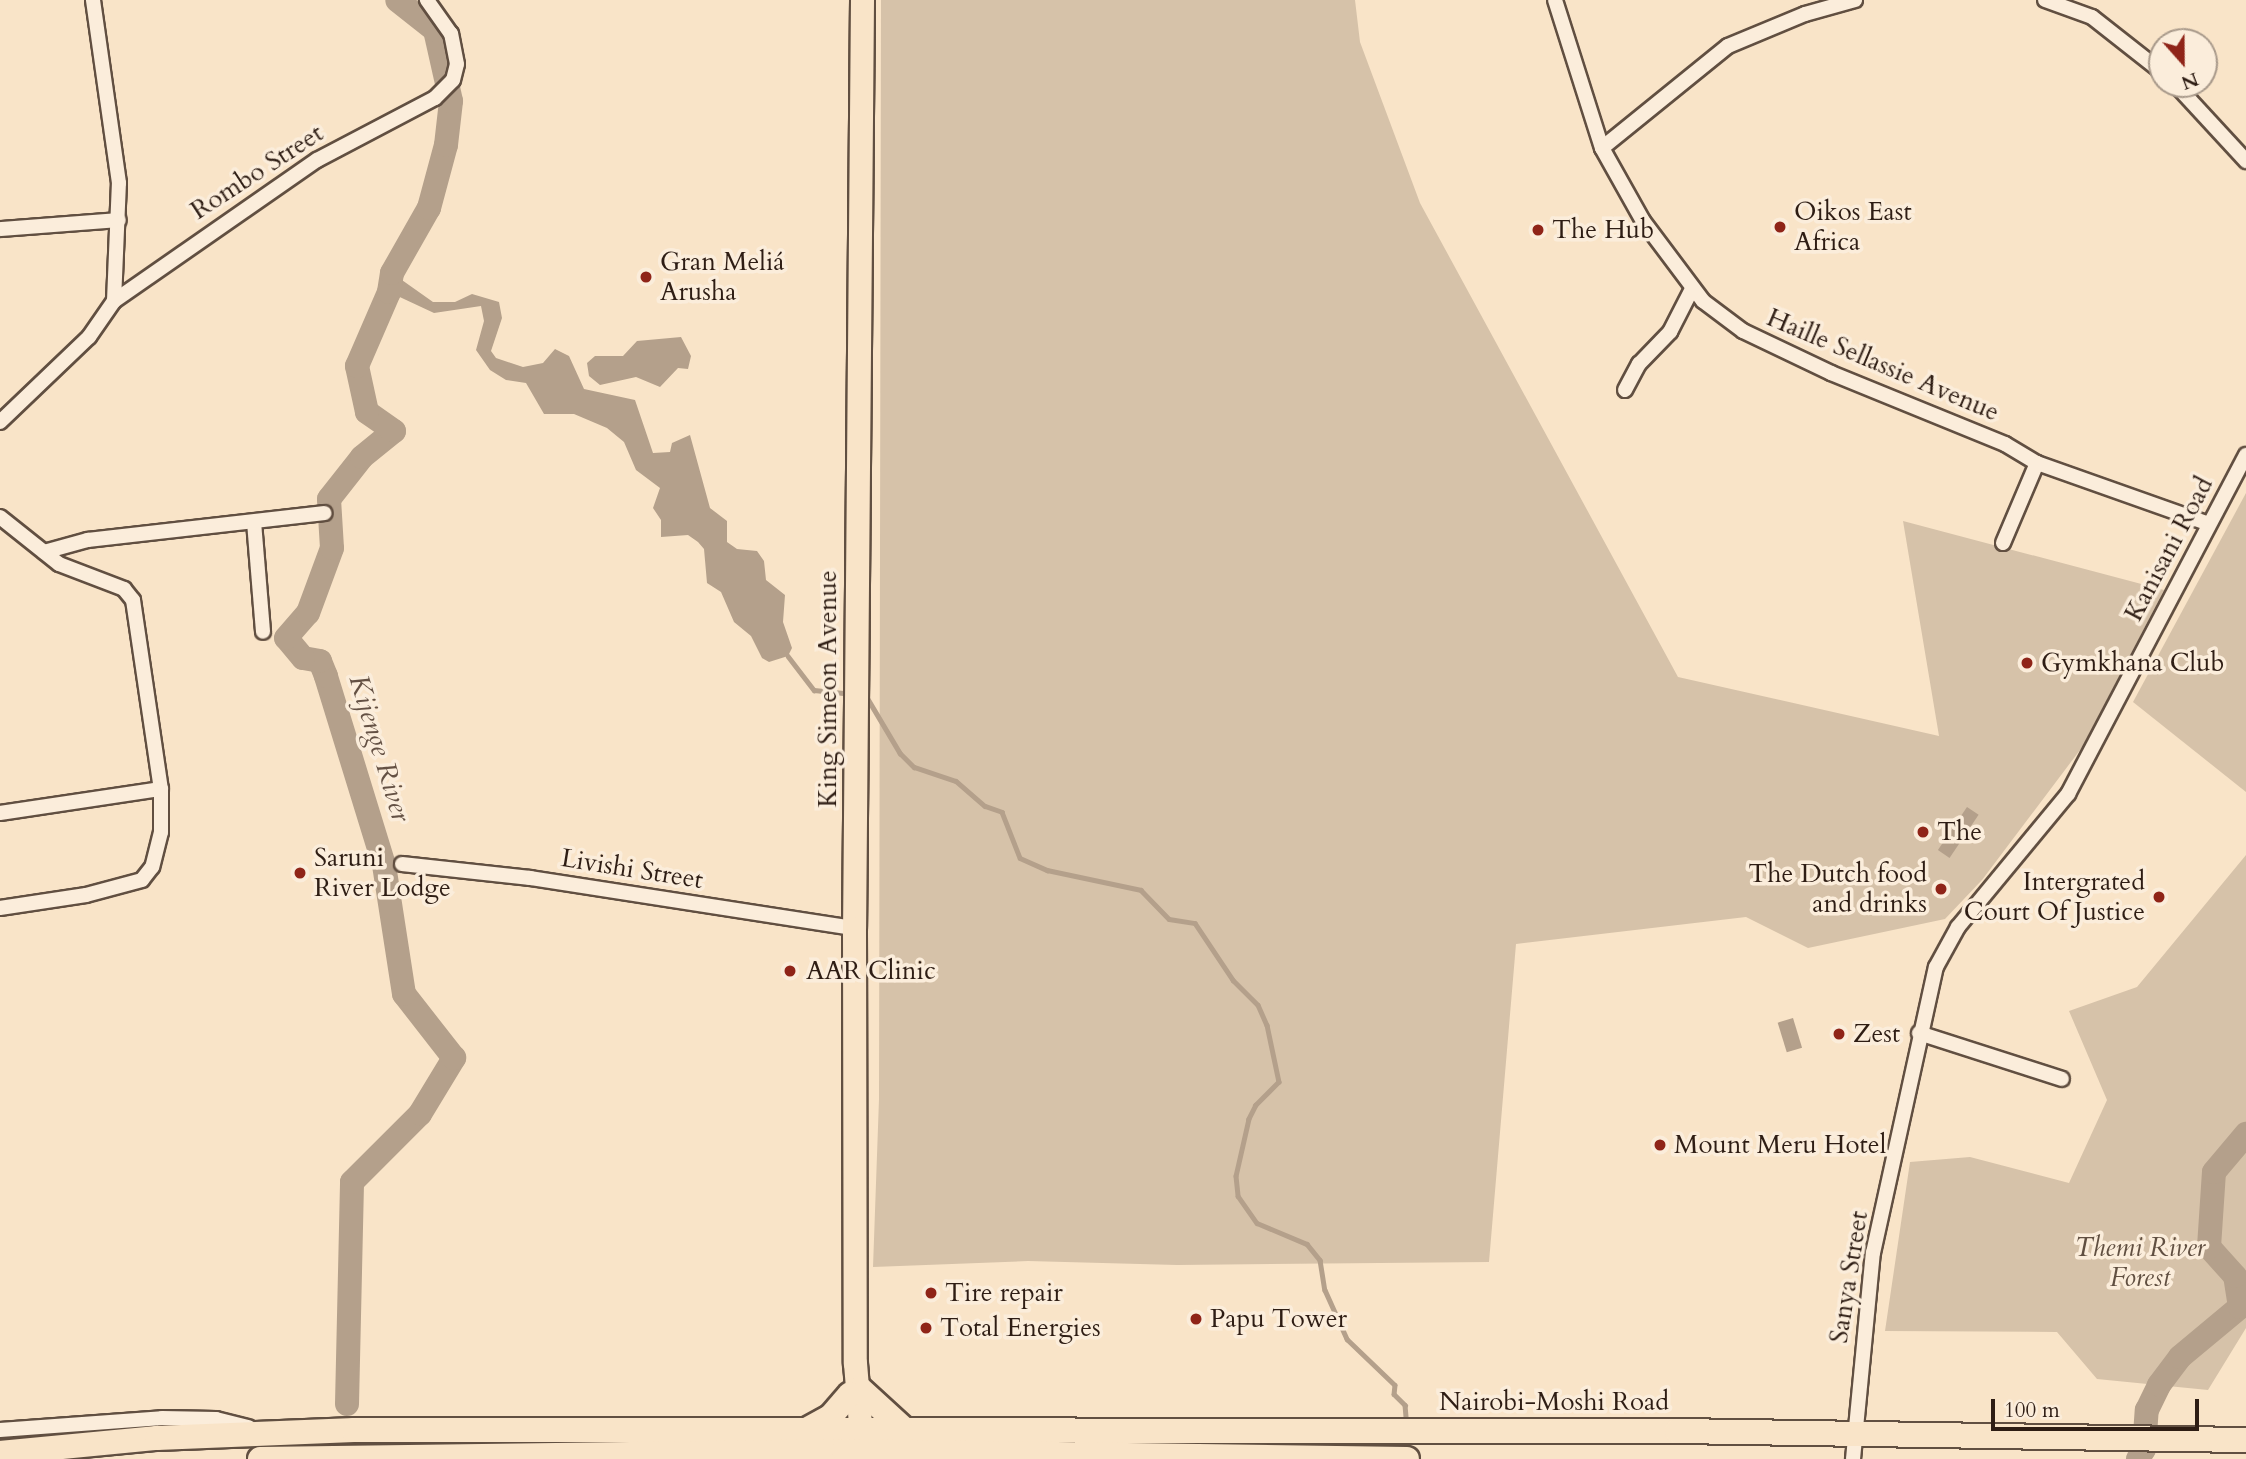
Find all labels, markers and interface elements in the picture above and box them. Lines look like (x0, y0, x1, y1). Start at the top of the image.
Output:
north arrow (2148, 28, 2218, 98)
text: N (2177, 66, 2202, 96)
street label: Rombo Street (185, 118, 329, 226)
place label: Oikos East Africa (1794, 196, 1912, 258)
place label: The Hub (1552, 214, 1654, 246)
marker: Oikos East Africa (1772, 219, 1788, 235)
marker: The Hub (1530, 222, 1546, 238)
place label: Gran Meliá Arusha (660, 246, 785, 308)
marker: Gran Meliá Arusha (638, 269, 654, 285)
street label: Haille Sellassie Avenue (1762, 302, 2004, 428)
street label: Kanisani Road (2118, 472, 2220, 626)
street label: King Simeon Avenue (812, 570, 844, 808)
place label: Gymkhana Club (2041, 647, 2224, 679)
marker: Gymkhana Club (2019, 655, 2035, 671)
water label: Kijenge River (342, 671, 418, 825)
place label: The (1937, 816, 1982, 848)
marker: The (1915, 824, 1931, 840)
place label: Saruni River Lodge (314, 842, 451, 903)
street label: Livishi Street (559, 842, 705, 896)
place label: The Dutch food and drinks (1748, 858, 1927, 920)
marker: Saruni River Lodge (292, 865, 308, 881)
place label: Intergrated Court Of Justice (1964, 866, 2145, 928)
marker: The Dutch food and drinks (1933, 881, 1949, 897)
marker: Intergrated Court Of Justice (2151, 889, 2167, 905)
place label: AAR Clinic (806, 955, 936, 987)
marker: AAR Clinic (780, 961, 800, 981)
place label: Zest (1853, 1018, 1900, 1050)
marker: Zest (1831, 1026, 1847, 1042)
place label: Mount Meru Hotel (1674, 1129, 1886, 1161)
marker: Mount Meru Hotel (1652, 1137, 1668, 1153)
street label: Sanya Street (1823, 1209, 1875, 1345)
park label: Themi River Forest (2075, 1232, 2205, 1294)
place label: Tire repair (945, 1277, 1063, 1309)
marker: Tire repair (923, 1285, 939, 1301)
place label: Papu Tower (1210, 1303, 1347, 1335)
marker: Papu Tower (1188, 1311, 1204, 1327)
place label: Total Energies (940, 1312, 1101, 1344)
marker: Total Energies (918, 1320, 934, 1336)
street label: Nairobi-Moshi Road (1439, 1386, 1669, 1418)
scale bar (1994, 1386, 2202, 1430)
text: 100 m (2004, 1396, 2060, 1425)

